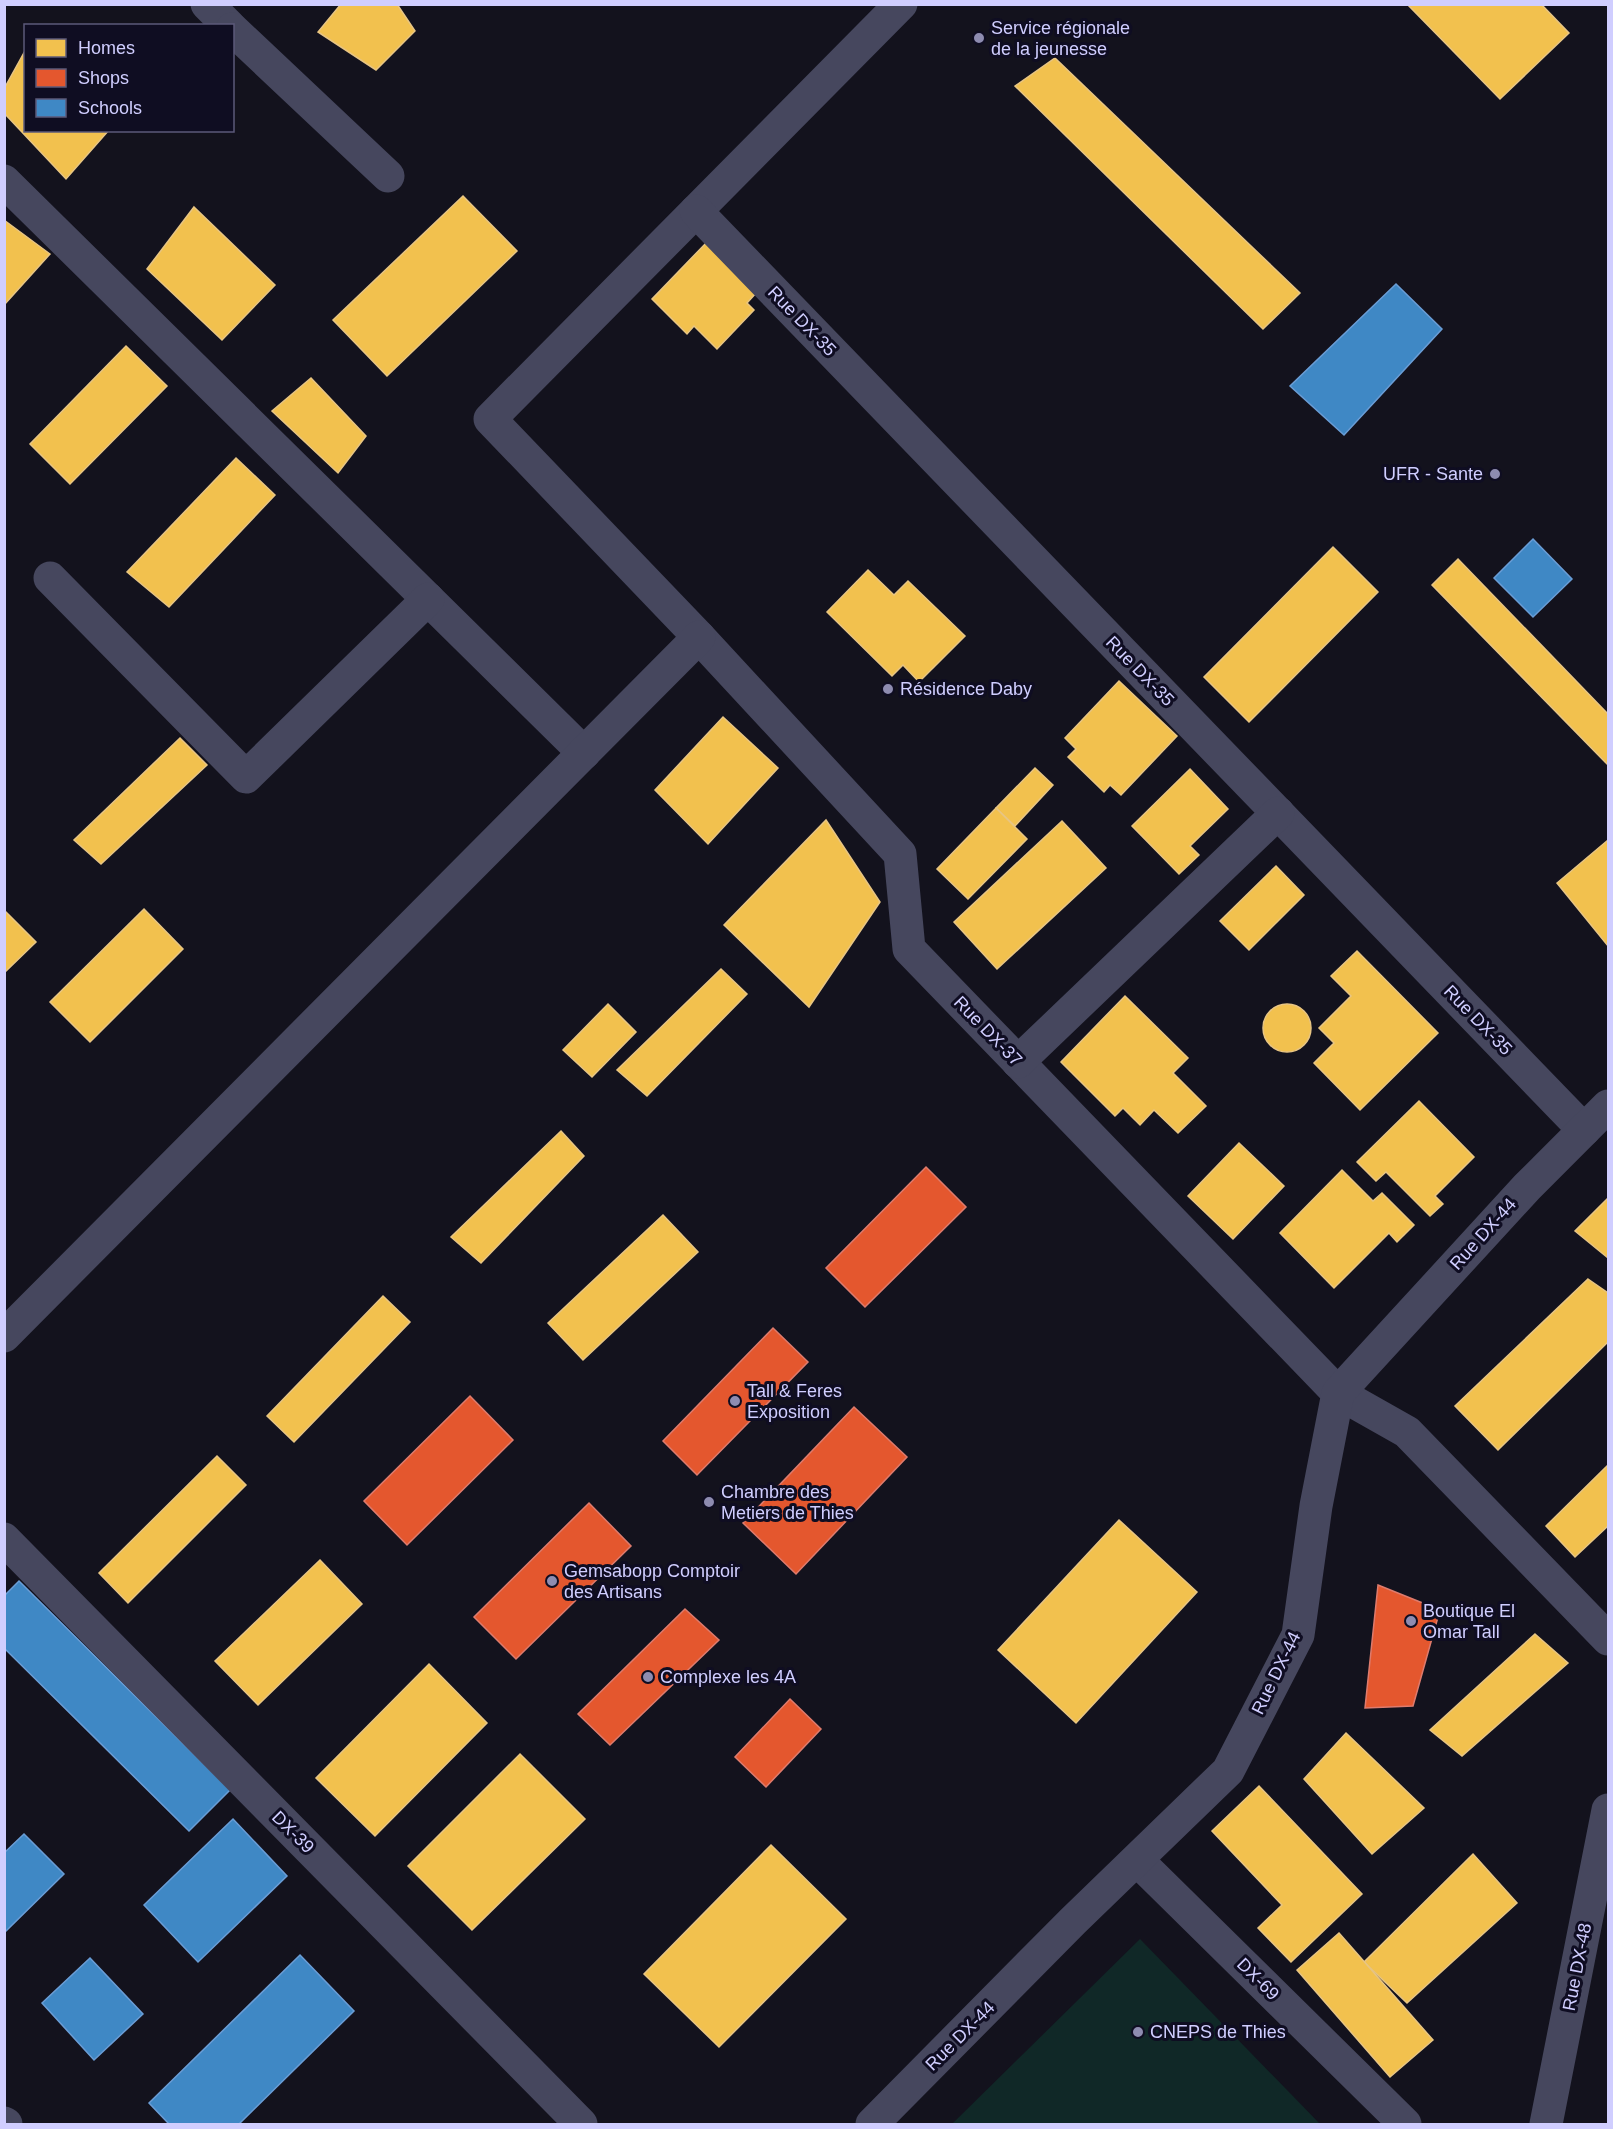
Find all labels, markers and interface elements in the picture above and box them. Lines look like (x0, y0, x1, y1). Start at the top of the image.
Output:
place label: Service régionale de la jeunesse (991, 18, 1130, 59)
legend (24, 24, 234, 132)
marker: Service régionale de la jeunesse (972, 31, 986, 45)
text: Homes (78, 38, 135, 58)
text: Shops (78, 68, 129, 88)
text: Schools (78, 98, 142, 118)
street label: Rue DX-35 (764, 282, 840, 360)
place label: UFR - Sante (1383, 464, 1483, 484)
marker: UFR - Sante (1488, 467, 1502, 481)
street label: Rue DX-35 (1102, 632, 1178, 710)
place label: Résidence Daby (900, 679, 1032, 699)
marker: Résidence Daby (881, 682, 895, 696)
street label: Rue DX-35 (1440, 981, 1516, 1059)
street label: Rue DX-37 (950, 992, 1026, 1070)
street label: Rue DX-44 (1446, 1194, 1520, 1274)
place label: Tall & Feres Exposition (747, 1381, 842, 1422)
marker: Tall & Feres Exposition (728, 1394, 742, 1408)
place label: Chambre des Metiers de Thies (721, 1482, 854, 1523)
marker: Chambre des Metiers de Thies (702, 1495, 716, 1509)
place label: Gemsabopp Comptoir des Artisans (564, 1561, 740, 1602)
marker: Gemsabopp Comptoir des Artisans (545, 1574, 559, 1588)
place label: Boutique El Omar Tall (1423, 1601, 1515, 1642)
marker: Boutique El Omar Tall (1404, 1614, 1418, 1628)
street label: Rue DX-44 (1247, 1629, 1305, 1717)
place label: Complexe les 4A (660, 1667, 796, 1687)
marker: Complexe les 4A (641, 1670, 655, 1684)
street label: DX-39 (268, 1807, 318, 1857)
street label: Rue DX-48 (1559, 1921, 1595, 2013)
street label: DX-69 (1233, 1954, 1283, 2004)
street label: Rue DX-44 (921, 1997, 999, 2075)
place label: CNEPS de Thies (1150, 2022, 1286, 2042)
marker: CNEPS de Thies (1131, 2025, 1145, 2039)

